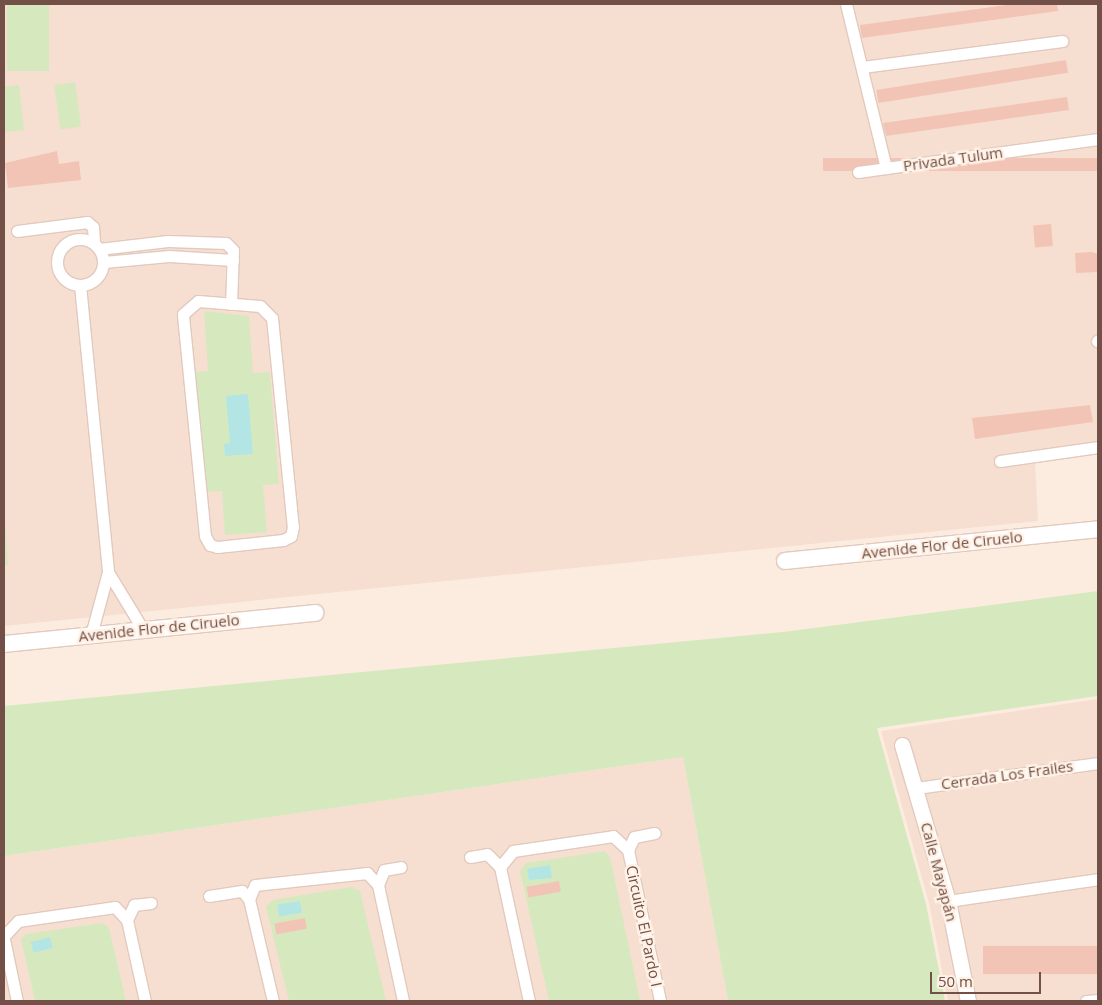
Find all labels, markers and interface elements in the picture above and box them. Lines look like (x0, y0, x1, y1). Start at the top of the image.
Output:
street label: Privada Tulum (902, 143, 1004, 175)
street label: Avenide Flor de Ciruelo (861, 528, 1023, 562)
street label: Avenide Flor de Ciruelo (78, 611, 240, 645)
street label: Cerrada Los Frailes (940, 757, 1074, 793)
street label: Calle Mayapán (917, 820, 961, 924)
street label: Circuito El Pardo I (622, 864, 666, 988)
scale bar (932, 962, 1043, 994)
text: 50 m (938, 971, 973, 991)

